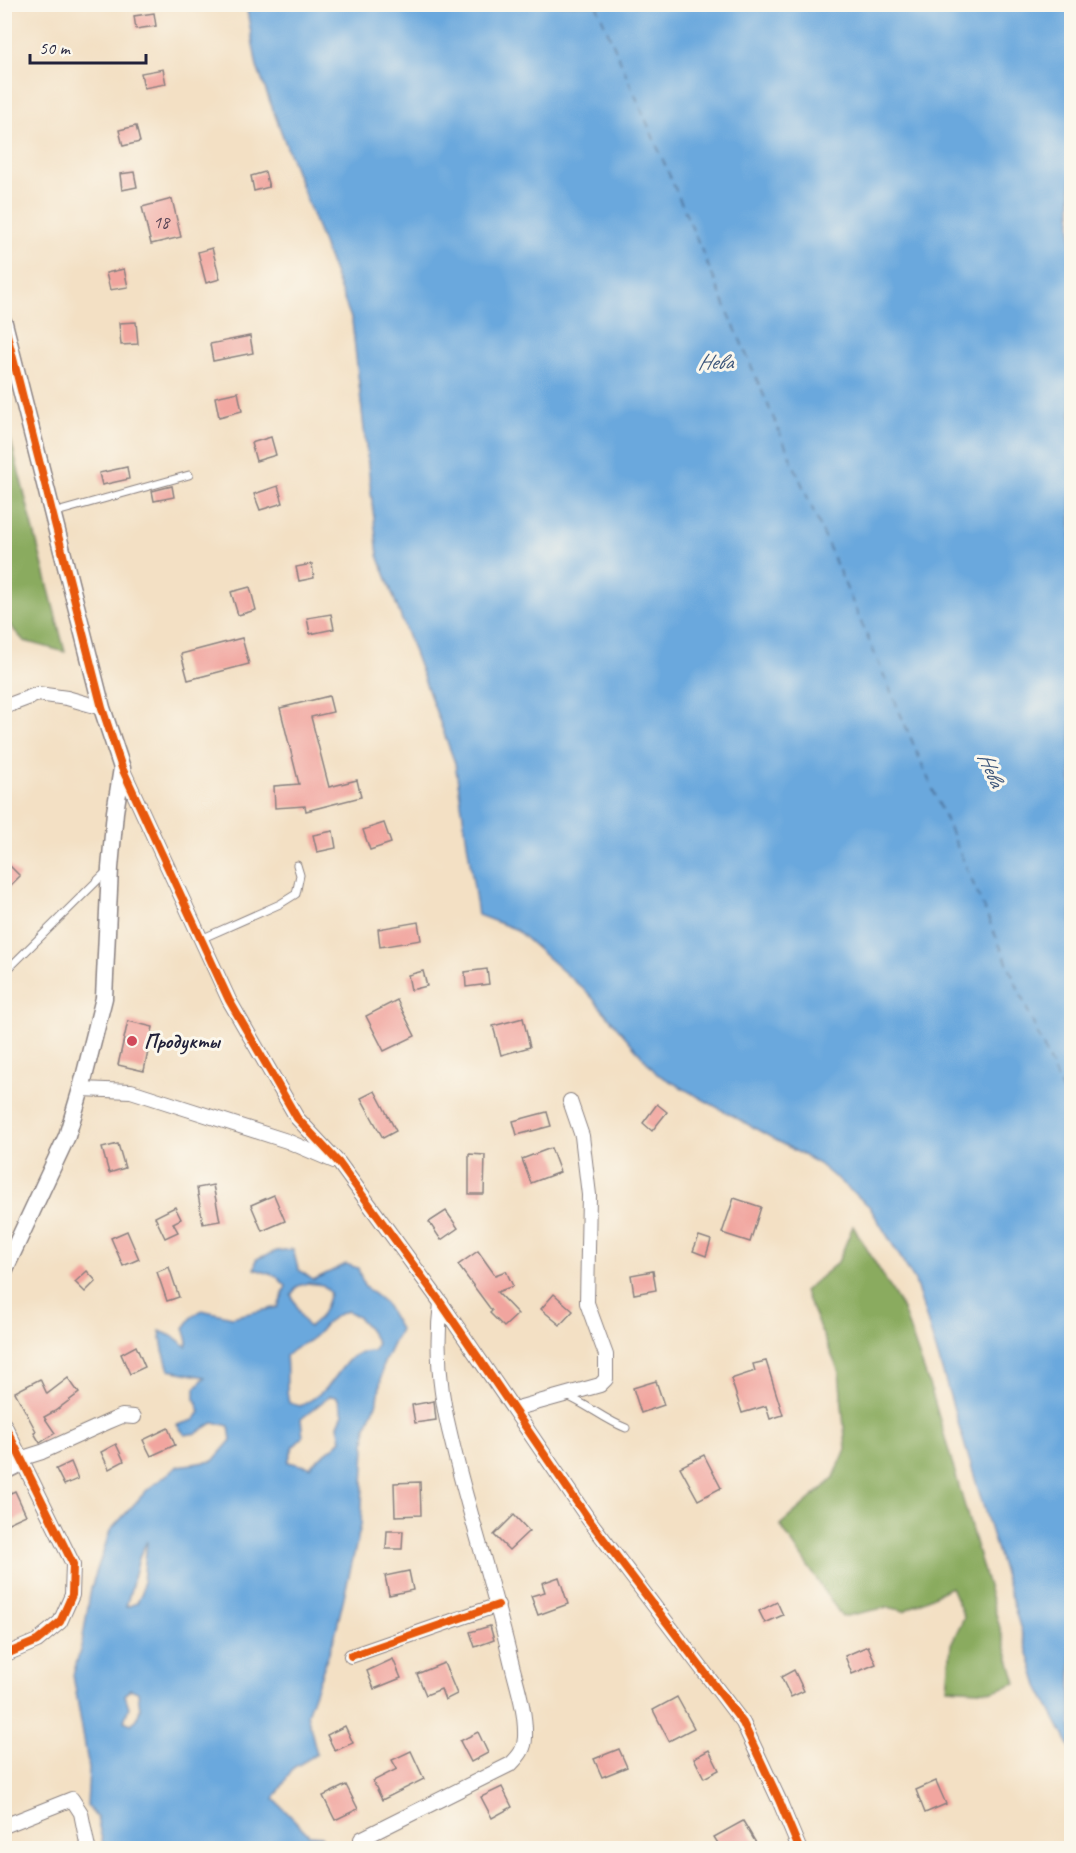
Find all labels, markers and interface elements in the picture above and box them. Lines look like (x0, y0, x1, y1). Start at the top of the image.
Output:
scale bar (30, 27, 146, 65)
text: 50 m (39, 37, 72, 59)
house number: 18 (153, 211, 171, 233)
water label: Нева (697, 348, 735, 376)
water label: Нева (971, 748, 1012, 793)
place label: Продукты (144, 1028, 222, 1055)
marker: Продукты (125, 1034, 139, 1048)

